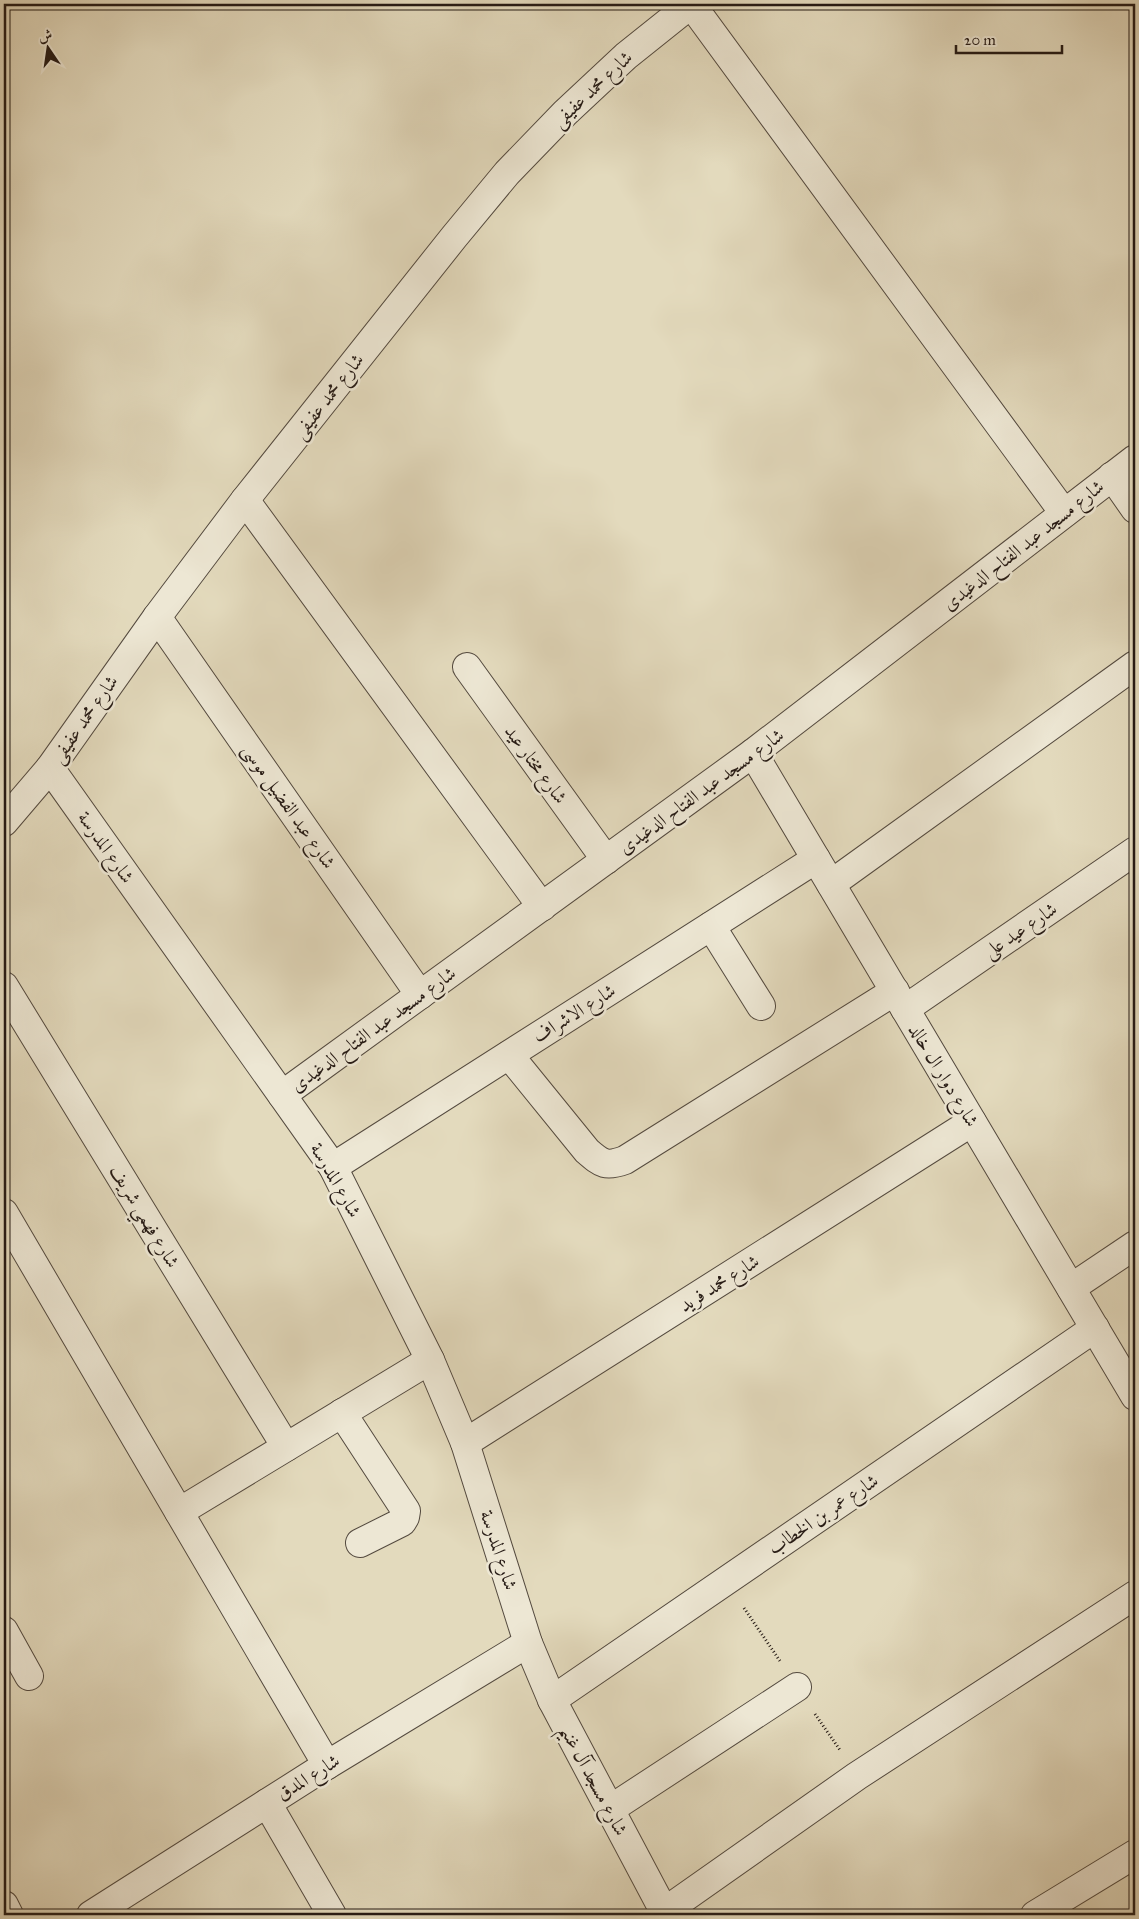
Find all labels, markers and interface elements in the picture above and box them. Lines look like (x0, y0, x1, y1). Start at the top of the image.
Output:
north arrow (22, 22, 72, 72)
scale bar (956, 22, 1063, 54)
text: ش (37, 26, 54, 46)
text: 20 m (964, 31, 996, 49)
street label: شارع محمد عفيفى (547, 46, 640, 135)
street label: شارع محمد عفيفى (288, 349, 372, 446)
street label: شارع مسجد عبد الفتاح الدغيدى (938, 475, 1112, 620)
street label: شارع محمد عفيفى (45, 671, 126, 770)
street label: شارع مختار عيد (496, 720, 572, 810)
street label: شارع مسجد عبد الفتاح الدغيدى (614, 723, 792, 864)
street label: شارع عبد الفضيل موسى (234, 739, 341, 875)
street label: شارع المدرسة (70, 807, 139, 890)
street label: شارع عيد على (979, 897, 1063, 966)
street label: شارع مسجد عبد الفتاح الدغيدى (286, 961, 464, 1102)
street label: شارع الاشراف (528, 979, 622, 1051)
street label: شارع دوار ال خالد (901, 1019, 984, 1133)
street label: شارع المدرسة (302, 1139, 367, 1223)
street label: شارع فهمي شريف (99, 1160, 185, 1275)
street label: شارع محمد فريد (675, 1249, 765, 1320)
street label: شارع عمر بن الخطاب (764, 1469, 885, 1563)
street label: شارع المدرسة (472, 1507, 523, 1594)
street label: شارع مسجد آل غنيم (548, 1721, 633, 1843)
street label: شارع المدق (272, 1749, 346, 1809)

